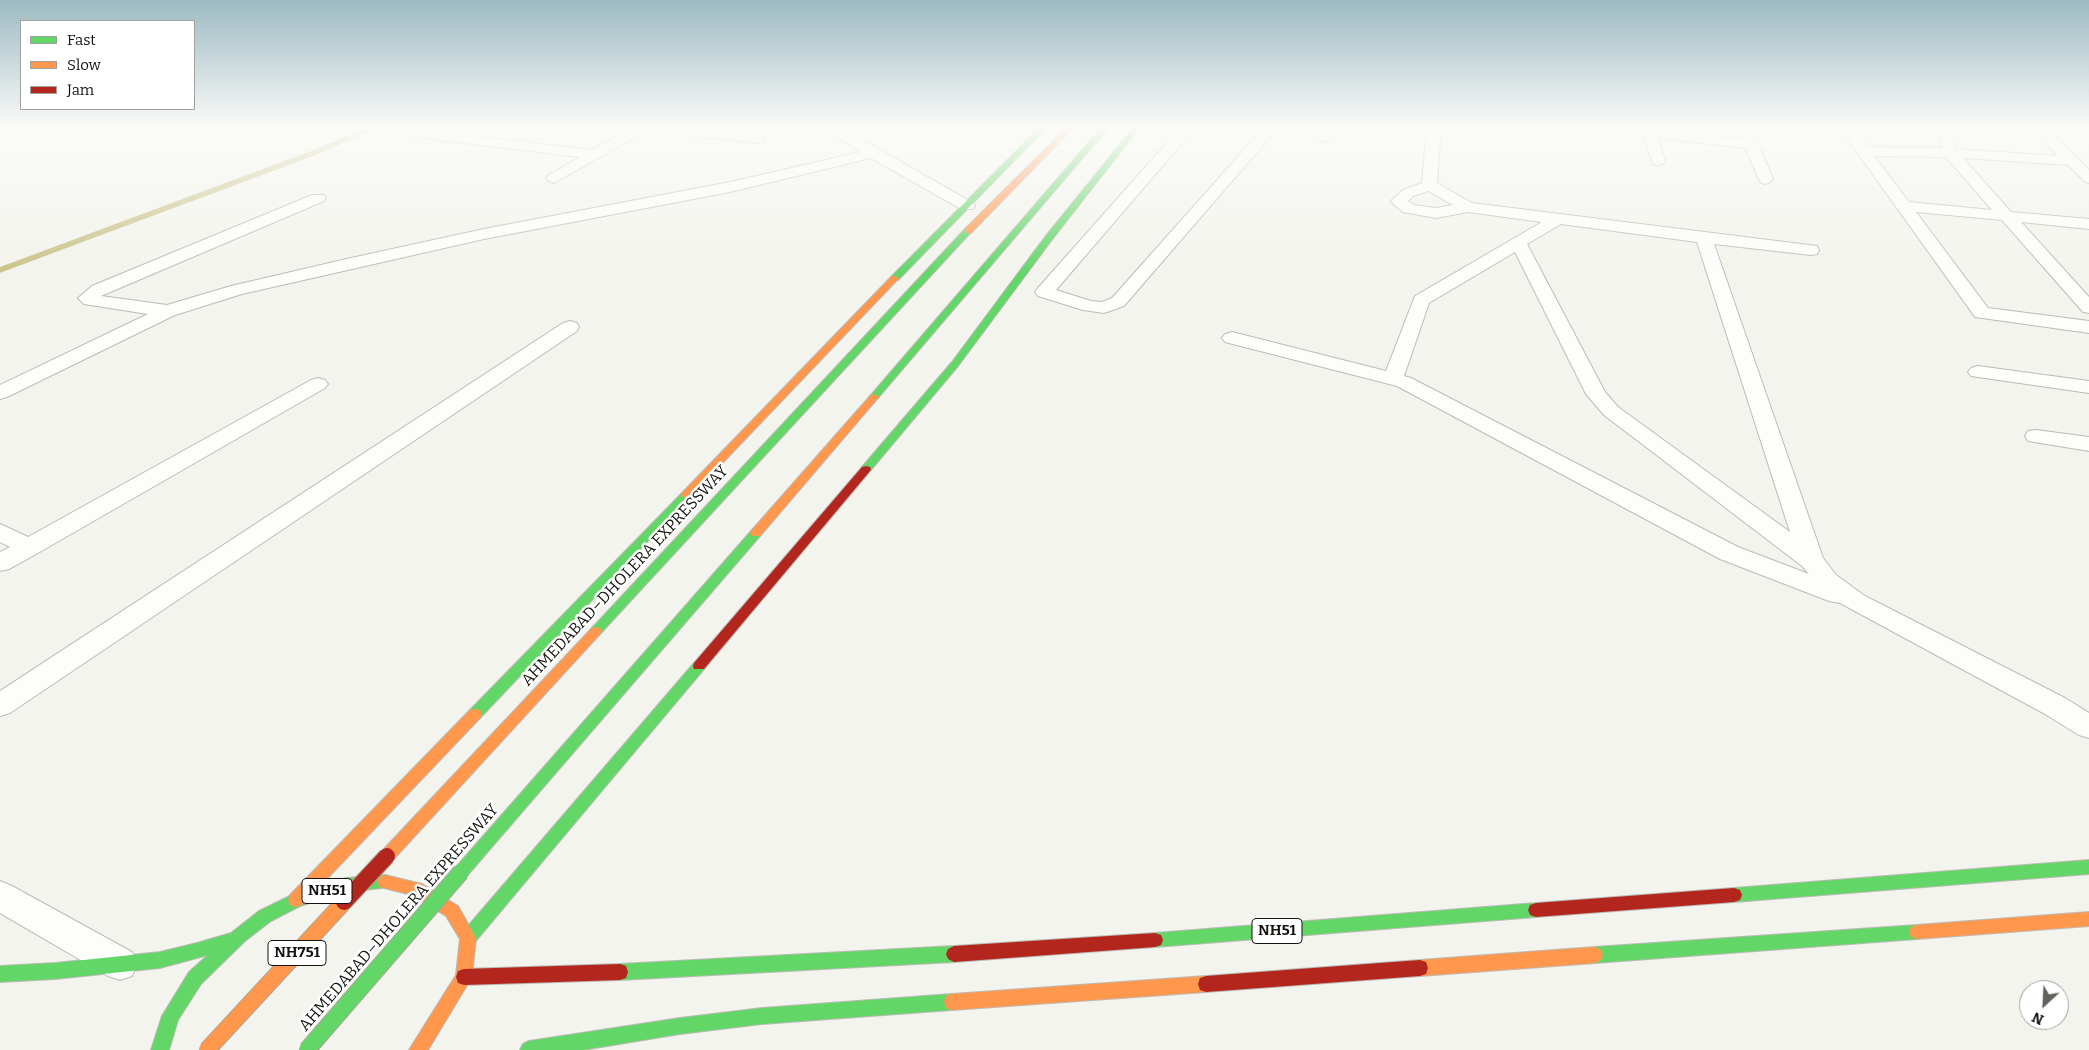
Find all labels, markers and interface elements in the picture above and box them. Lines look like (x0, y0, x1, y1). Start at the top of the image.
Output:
legend (20, 20, 195, 110)
text: Fast (67, 31, 96, 49)
text: Slow (67, 56, 101, 74)
text: Jam (67, 81, 94, 99)
street label: AHMEDABAD–DHOLERA EXPRESSWAY (518, 462, 732, 690)
street label: AHMEDABAD–DHOLERA EXPRESSWAY (295, 801, 503, 1035)
road number: NH51 (302, 878, 352, 904)
road number: NH51 (1252, 918, 1302, 944)
road number: NH751 (268, 940, 326, 966)
north arrow (2019, 980, 2069, 1030)
text: N (2029, 1008, 2046, 1028)

